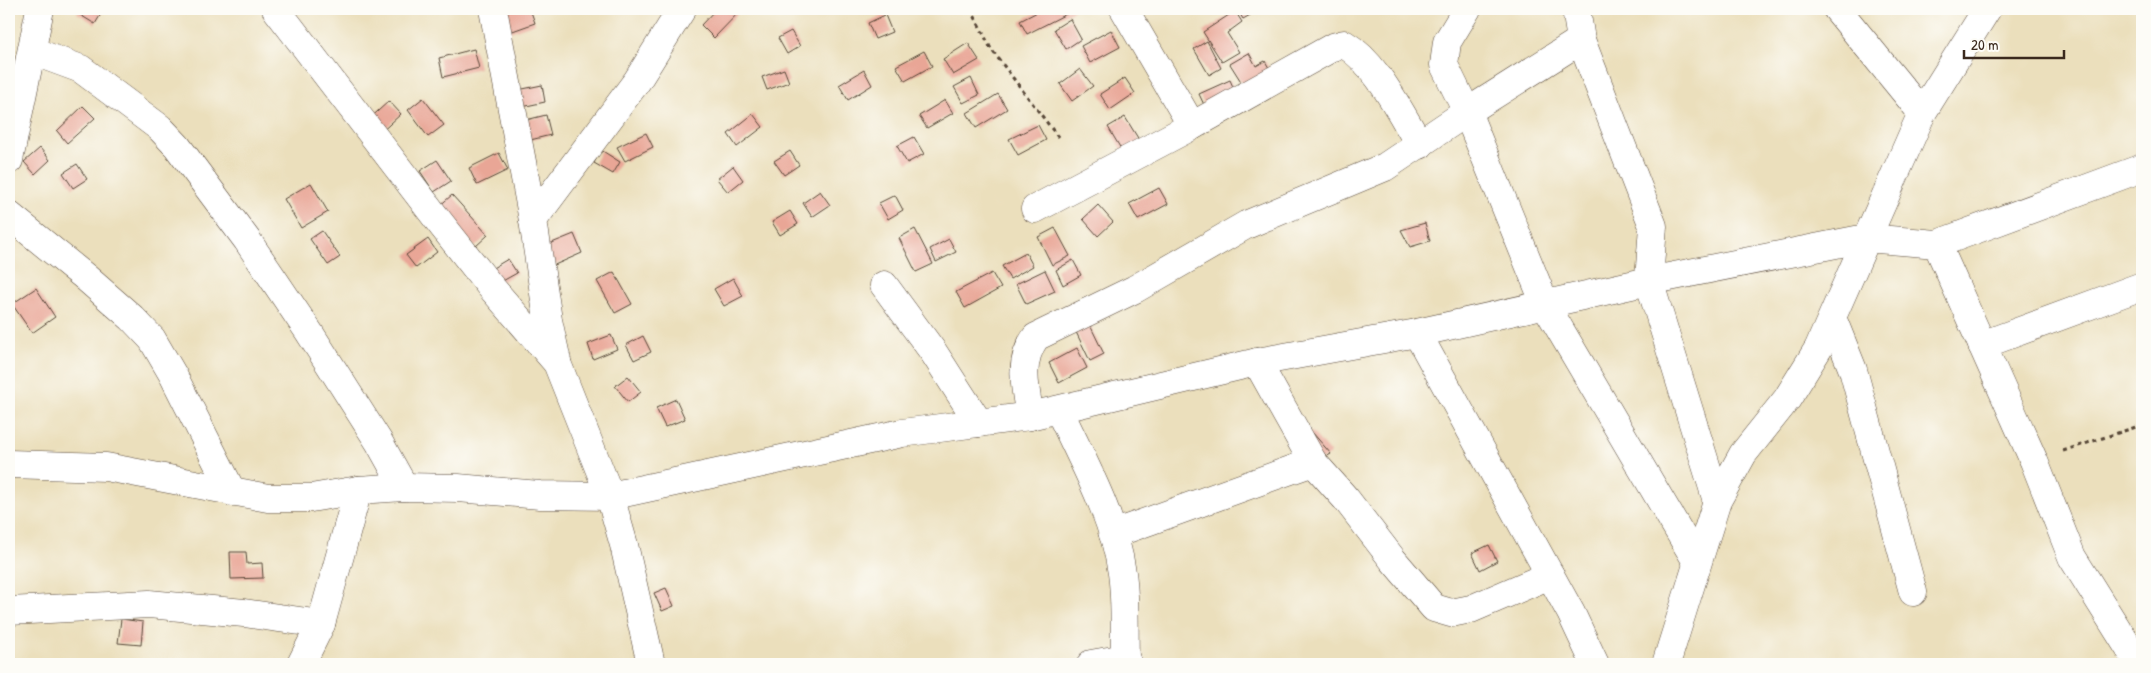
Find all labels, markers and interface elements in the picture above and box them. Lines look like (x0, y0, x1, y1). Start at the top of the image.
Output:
scale bar (1964, 28, 2064, 60)
text: 20 m (1971, 34, 1998, 55)

